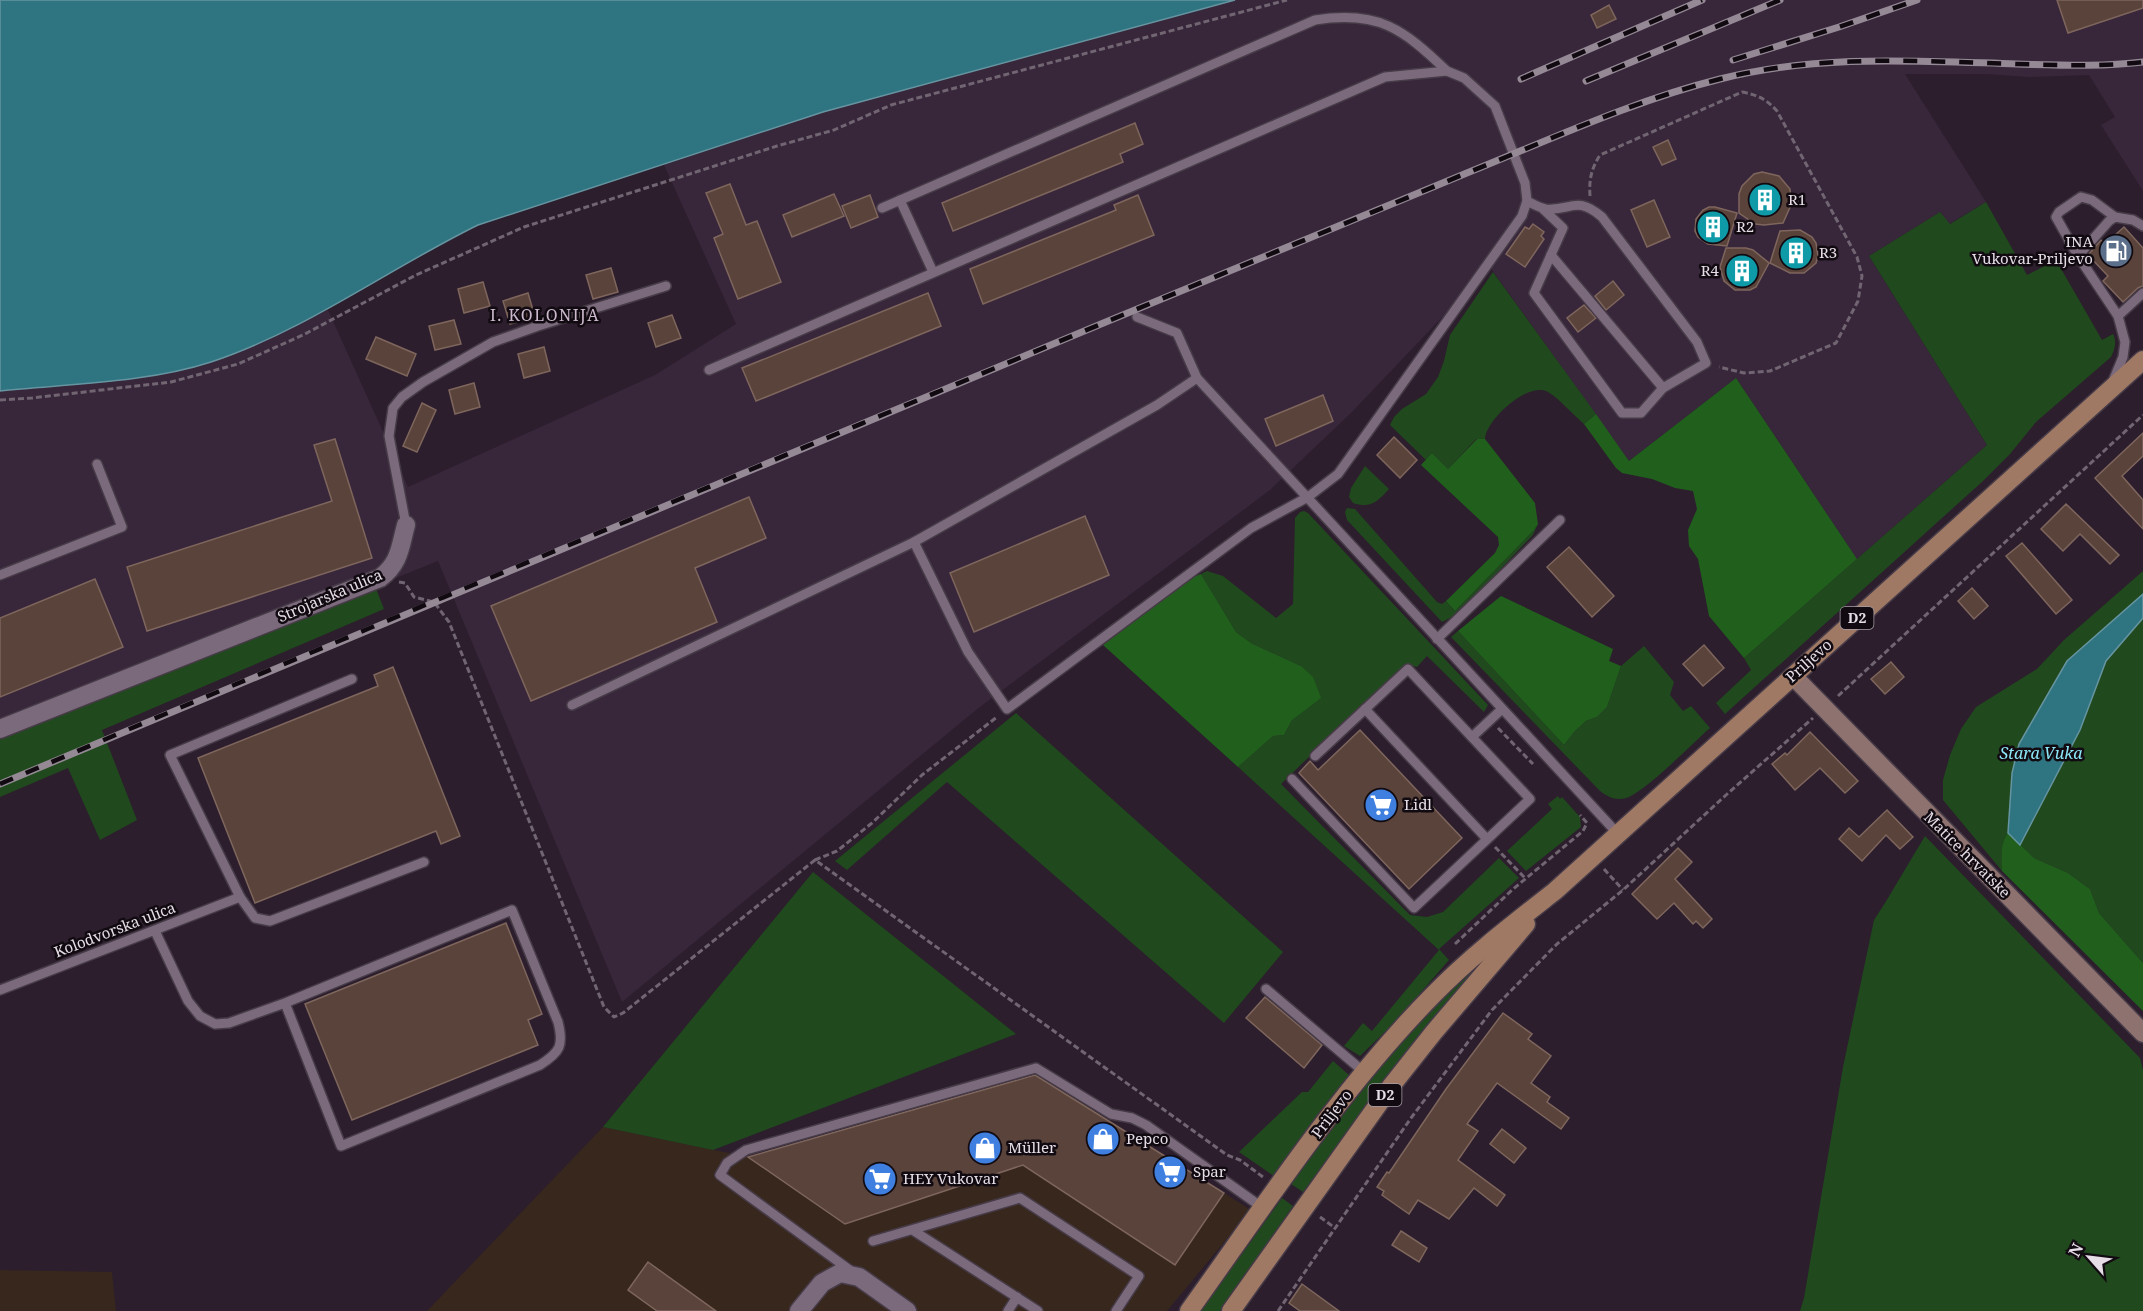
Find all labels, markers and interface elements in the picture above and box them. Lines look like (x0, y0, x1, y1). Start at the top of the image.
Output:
building icon: R1 (1747, 182, 1783, 218)
place label: R1 (1788, 189, 1806, 209)
building icon: R2 (1695, 209, 1731, 245)
place label: R2 (1736, 216, 1754, 236)
place label: INA Vukovar-Priljevo (1972, 231, 2093, 268)
fuel station icon: INA Vukovar-Priljevo (2098, 233, 2134, 269)
building icon: R3 (1778, 235, 1814, 271)
place label: R3 (1819, 242, 1837, 262)
building icon: R4 (1724, 253, 1760, 289)
place label: R4 (1701, 260, 1720, 280)
district label: I. KOLONIJA (490, 304, 600, 326)
street label: Strojarska ulica (274, 564, 385, 626)
road number: D2 (1840, 607, 1874, 629)
street label: Priljevo (1781, 634, 1836, 686)
water label: Stara Vuka (1999, 742, 2083, 764)
supermarket icon: Lidl (1363, 787, 1399, 823)
place label: Lidl (1404, 794, 1432, 814)
street label: Matice hrvatske (1920, 807, 2015, 902)
street label: Kolodvorska ulica (51, 897, 178, 961)
road number: D2 (1368, 1084, 1402, 1106)
street label: Priljevo (1307, 1085, 1356, 1142)
shop icon: Pepco (1085, 1121, 1121, 1157)
place label: Pepco (1126, 1128, 1168, 1148)
shop icon: Müller (967, 1130, 1003, 1166)
place label: Müller (1008, 1137, 1056, 1157)
supermarket icon: Spar (1152, 1154, 1188, 1190)
supermarket icon: HEY Vukovar (862, 1161, 898, 1197)
place label: Spar (1193, 1161, 1226, 1181)
place label: HEY Vukovar (903, 1168, 998, 1188)
north arrow (2059, 1227, 2119, 1287)
text: N (2063, 1239, 2089, 1261)

